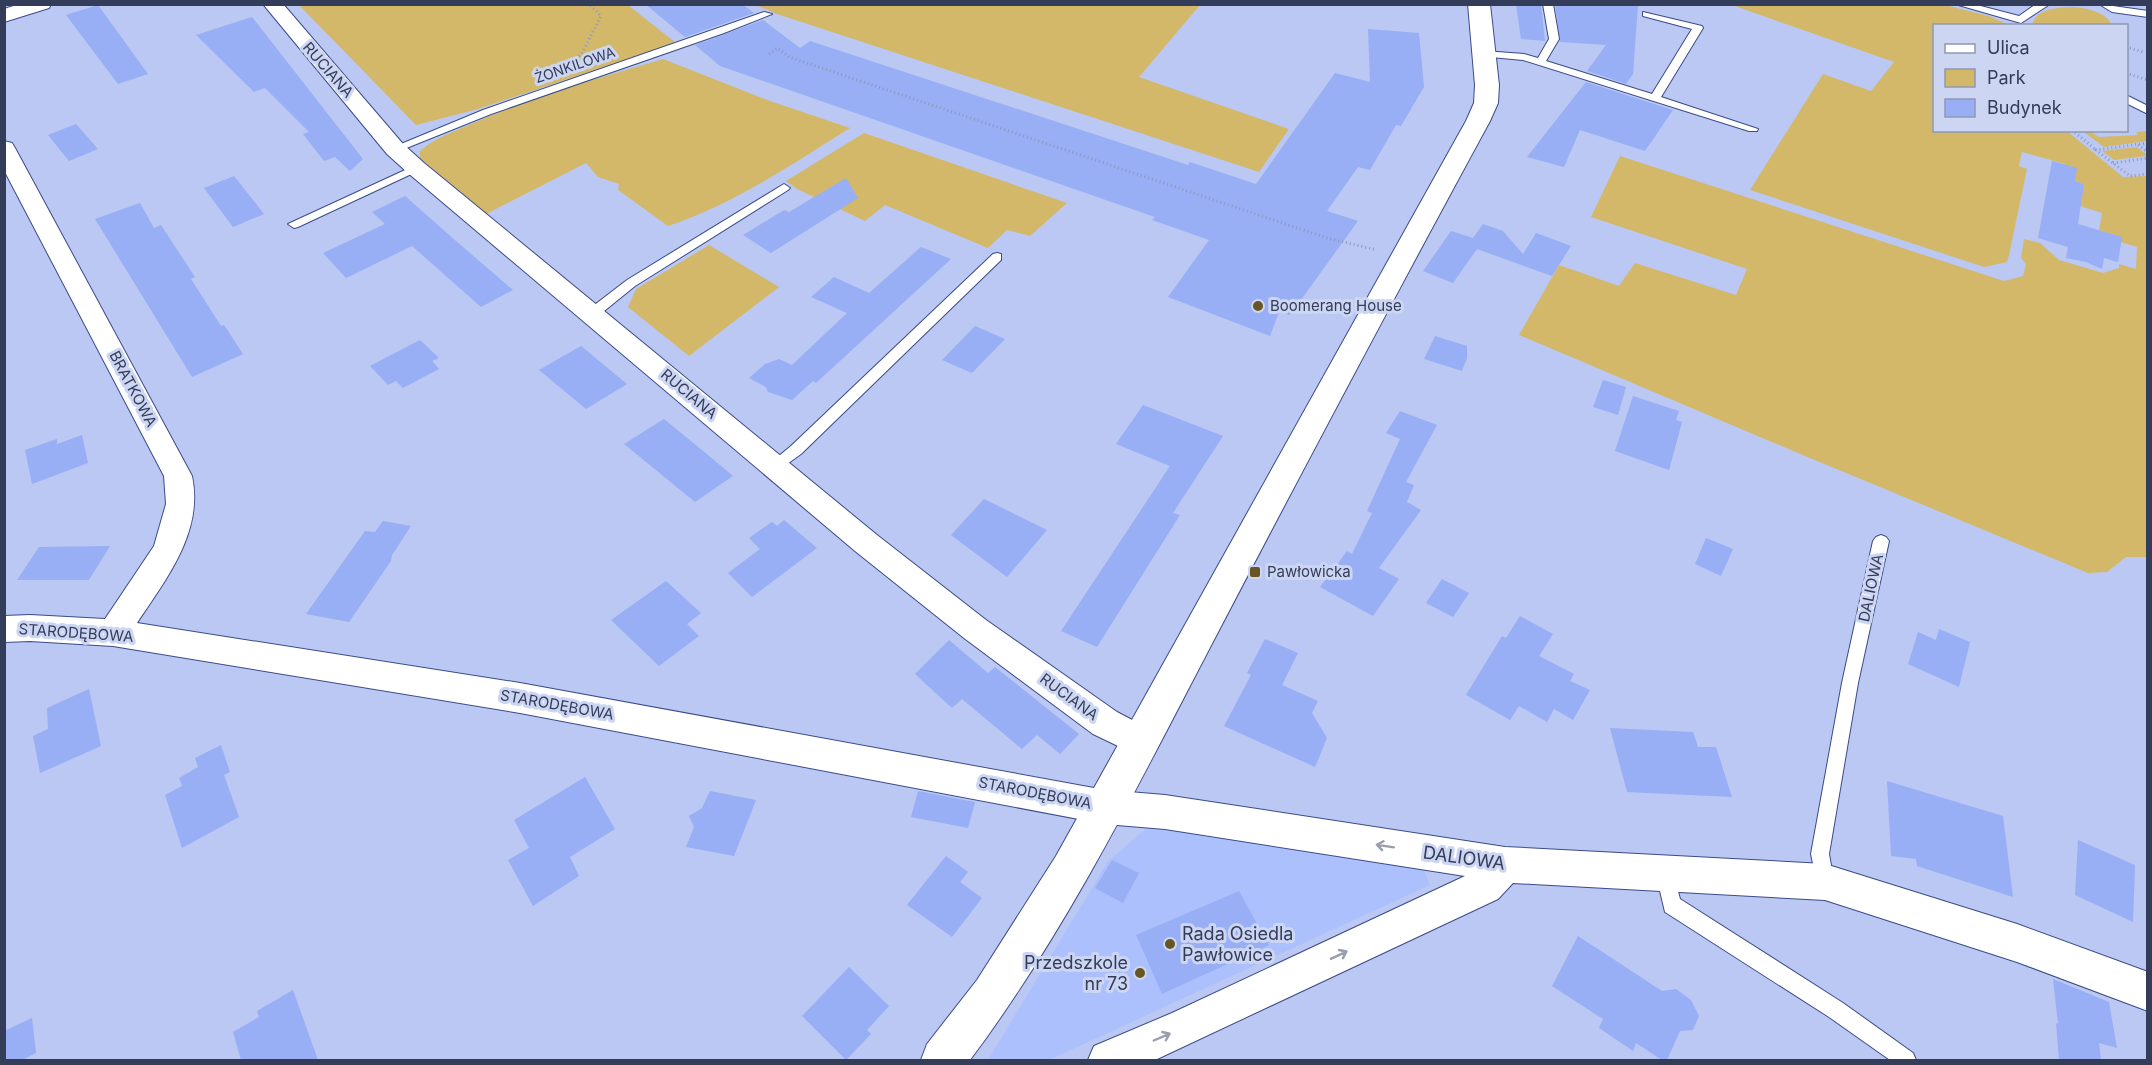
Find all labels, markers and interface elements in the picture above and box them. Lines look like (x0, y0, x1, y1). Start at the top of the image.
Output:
legend (1933, 24, 2128, 132)
text: Ulica (1987, 37, 2030, 58)
street label: RUCIANA (299, 38, 358, 101)
street label: ŻONKILOWA (533, 43, 617, 86)
text: Park (1987, 67, 2026, 88)
text: Budynek (1987, 97, 2062, 118)
place label: Boomerang House (1270, 296, 1402, 315)
marker: Boomerang House (1251, 299, 1265, 313)
street label: BRATKOWA (105, 347, 161, 430)
street label: RUCIANA (657, 365, 721, 423)
street label: DALIOWA (1854, 552, 1887, 624)
place label: Pawłowicka (1267, 562, 1351, 581)
marker: Pawłowicka (1248, 565, 1262, 579)
street label: STARODĘBOWA (18, 619, 134, 646)
street label: RUCIANA (1036, 669, 1102, 724)
street label: STARODĘBOWA (499, 685, 615, 724)
street label: STARODĘBOWA (977, 772, 1093, 813)
one-way arrow (1375, 841, 1395, 852)
street label: DALIOWA (1422, 841, 1506, 874)
place label: Rada Osiedla Pawłowice (1182, 923, 1293, 965)
marker: Rada Osiedla Pawłowice (1163, 937, 1177, 951)
one-way arrow (1329, 948, 1347, 960)
place label: Przedszkole nr 73 (1024, 952, 1128, 994)
marker: Przedszkole nr 73 (1133, 966, 1147, 980)
one-way arrow (1152, 1031, 1170, 1042)

